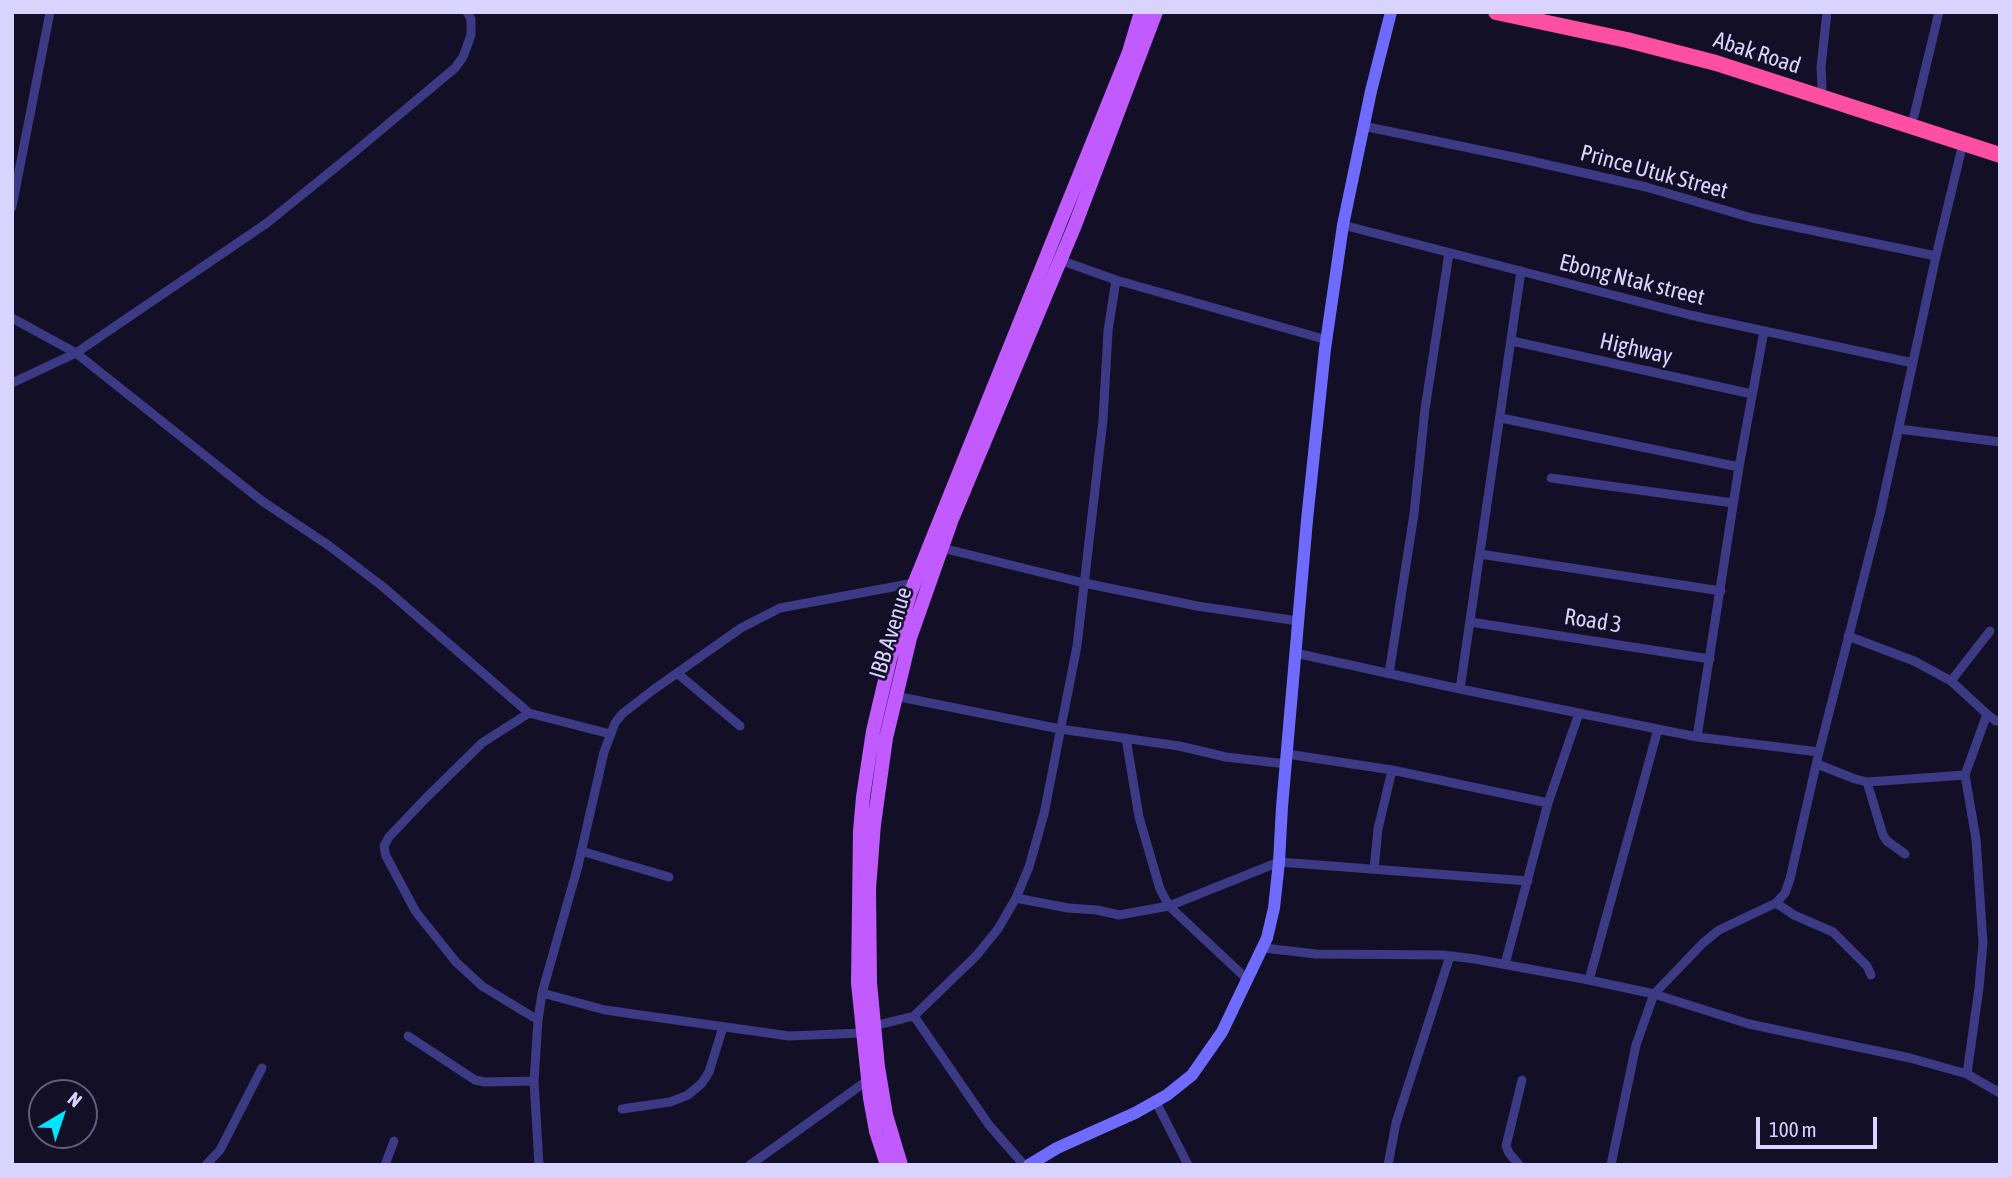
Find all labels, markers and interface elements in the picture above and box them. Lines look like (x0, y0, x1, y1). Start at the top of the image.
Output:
street label: Abak Road (1710, 26, 1804, 80)
street label: Prince Utuk Street (1577, 139, 1731, 205)
street label: Ebong Ntak street (1556, 249, 1708, 311)
street label: Highway (1597, 327, 1675, 371)
street label: IBB Avenue (864, 584, 918, 682)
street label: Road 3 (1562, 603, 1624, 639)
north arrow (28, 1079, 98, 1149)
text: N (64, 1087, 86, 1111)
scale bar (1760, 1104, 1881, 1148)
text: 100 m (1769, 1117, 1817, 1141)

